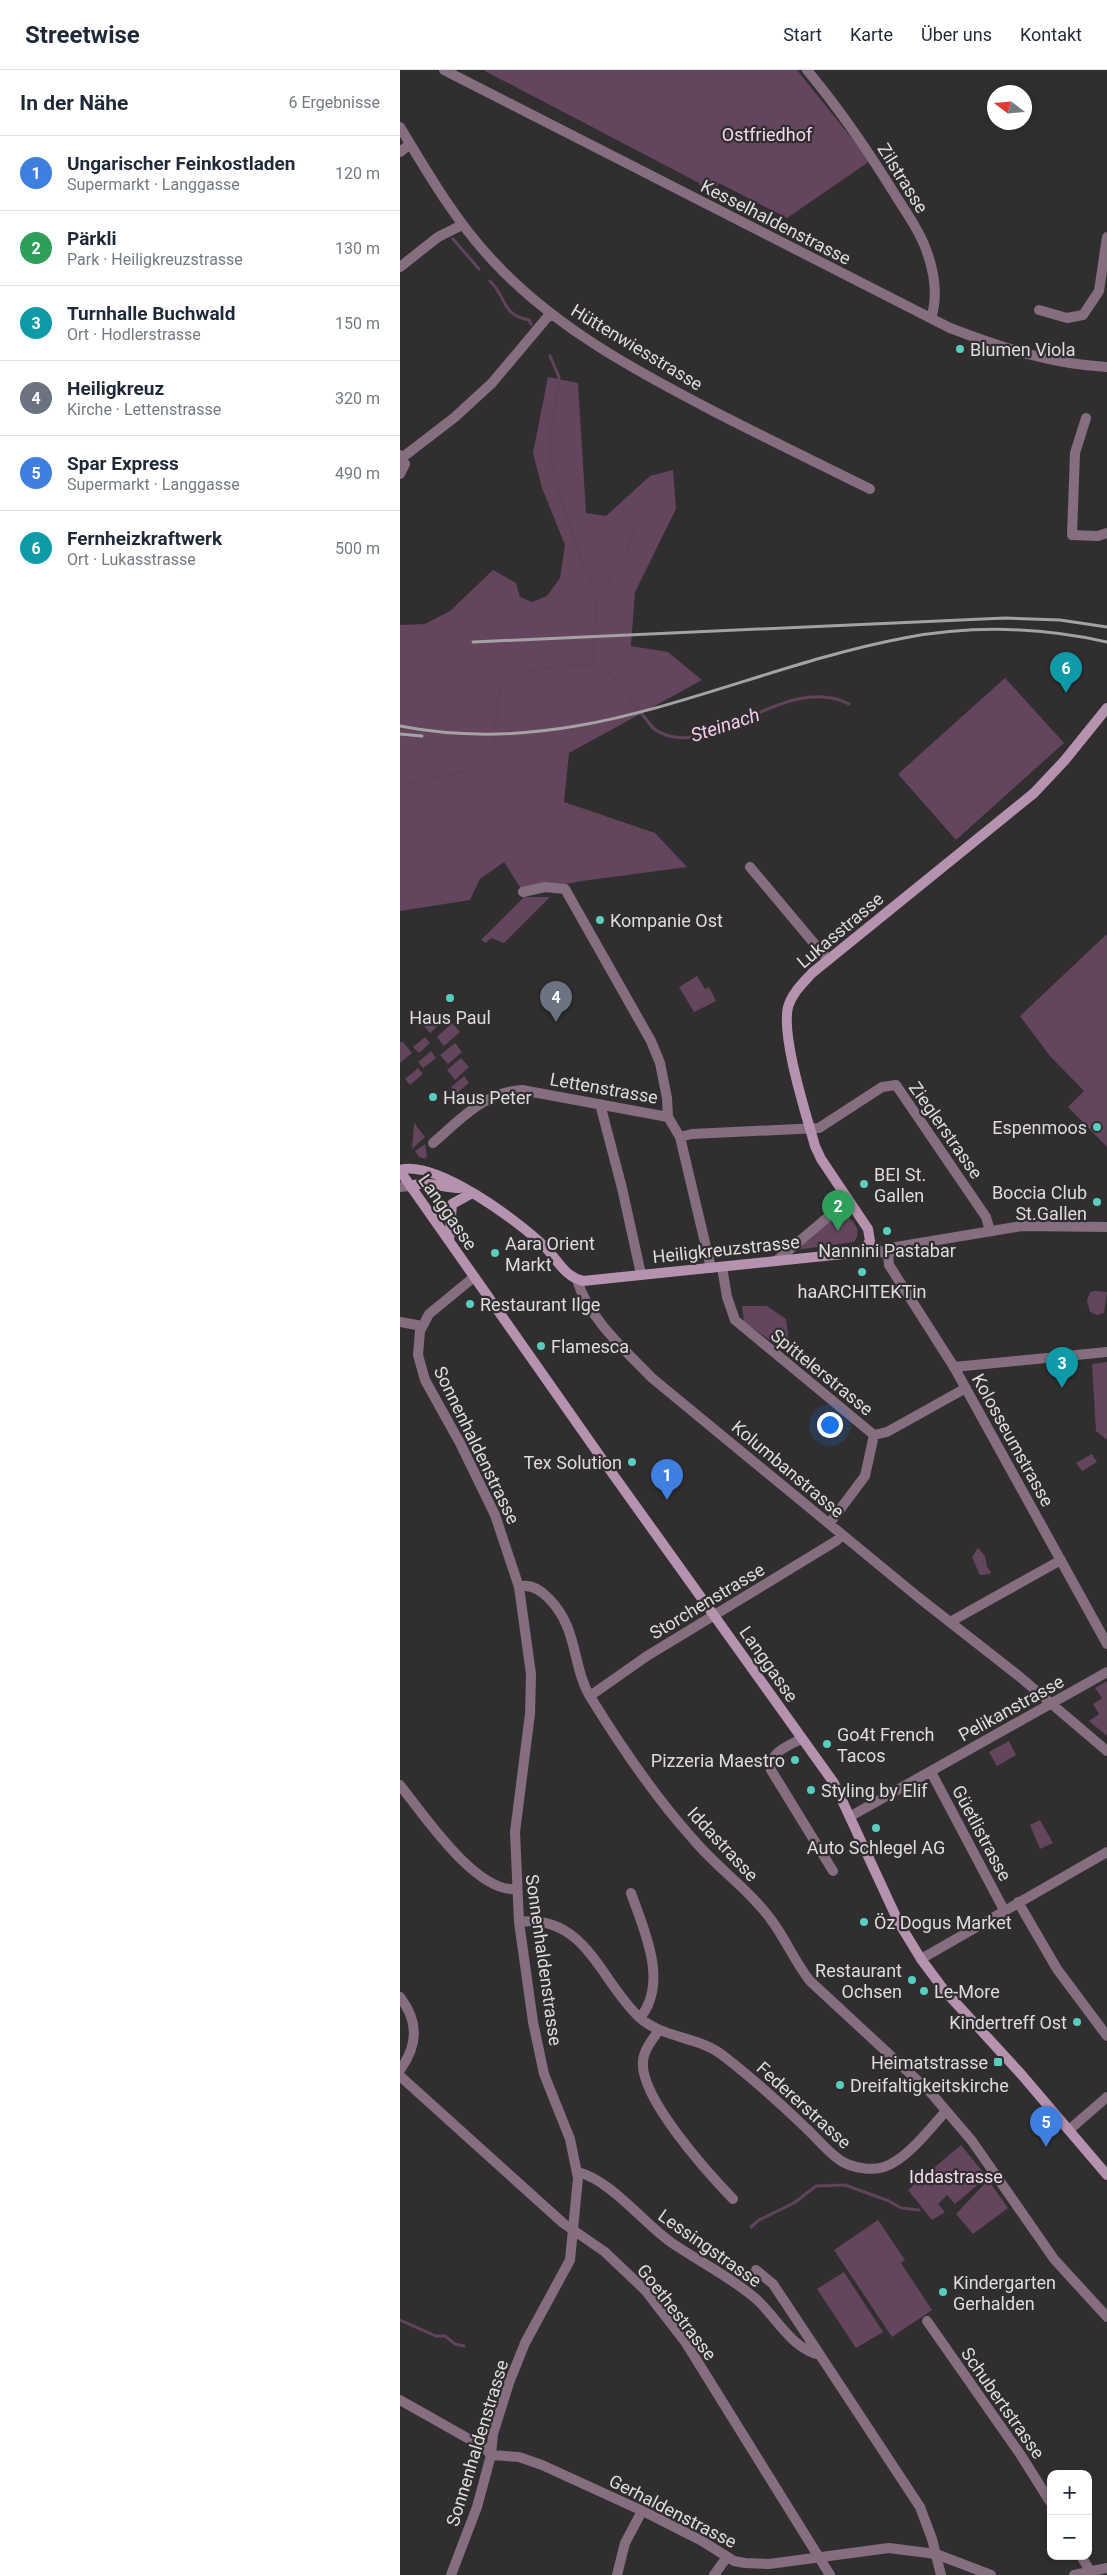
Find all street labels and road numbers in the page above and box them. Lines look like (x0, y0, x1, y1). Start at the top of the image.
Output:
street label: Zilstrasse (873, 139, 933, 217)
street label: Kesselhaldenstrasse (697, 175, 855, 269)
street label: Hüttenwiesstrasse (567, 299, 707, 395)
street label: Lukasstrasse (793, 888, 887, 972)
street label: Lettenstrasse (548, 1068, 660, 1108)
street label: Zieglerstrasse (905, 1077, 987, 1183)
street label: Langgasse (414, 1170, 482, 1254)
street label: Heiligkreuzstrasse (651, 1231, 801, 1267)
street label: Spittelerstrasse (767, 1324, 877, 1420)
street label: Sonnenhaldenstrasse (430, 1363, 524, 1527)
street label: Kolosseumstrasse (968, 1370, 1058, 1510)
street label: Kolumbanstrasse (728, 1416, 848, 1522)
street label: Storchenstrasse (646, 1558, 768, 1644)
street label: Langgasse (735, 1622, 803, 1706)
street label: Pelikanstrasse (955, 1670, 1067, 1746)
street label: Güetlistrasse (948, 1782, 1016, 1884)
street label: Iddastrasse (683, 1803, 763, 1885)
street label: Sonnenhaldenstrasse (522, 1873, 566, 2047)
street label: Federerstrasse (753, 2057, 855, 2153)
street label: Lessingstrasse (654, 2205, 766, 2291)
street label: Goethestrasse (633, 2260, 721, 2364)
street label: Schubertstrasse (957, 2343, 1049, 2463)
street label: Sonnenhaldenstrasse (442, 2357, 512, 2529)
street label: Gerhaldenstrasse (606, 2470, 740, 2552)

